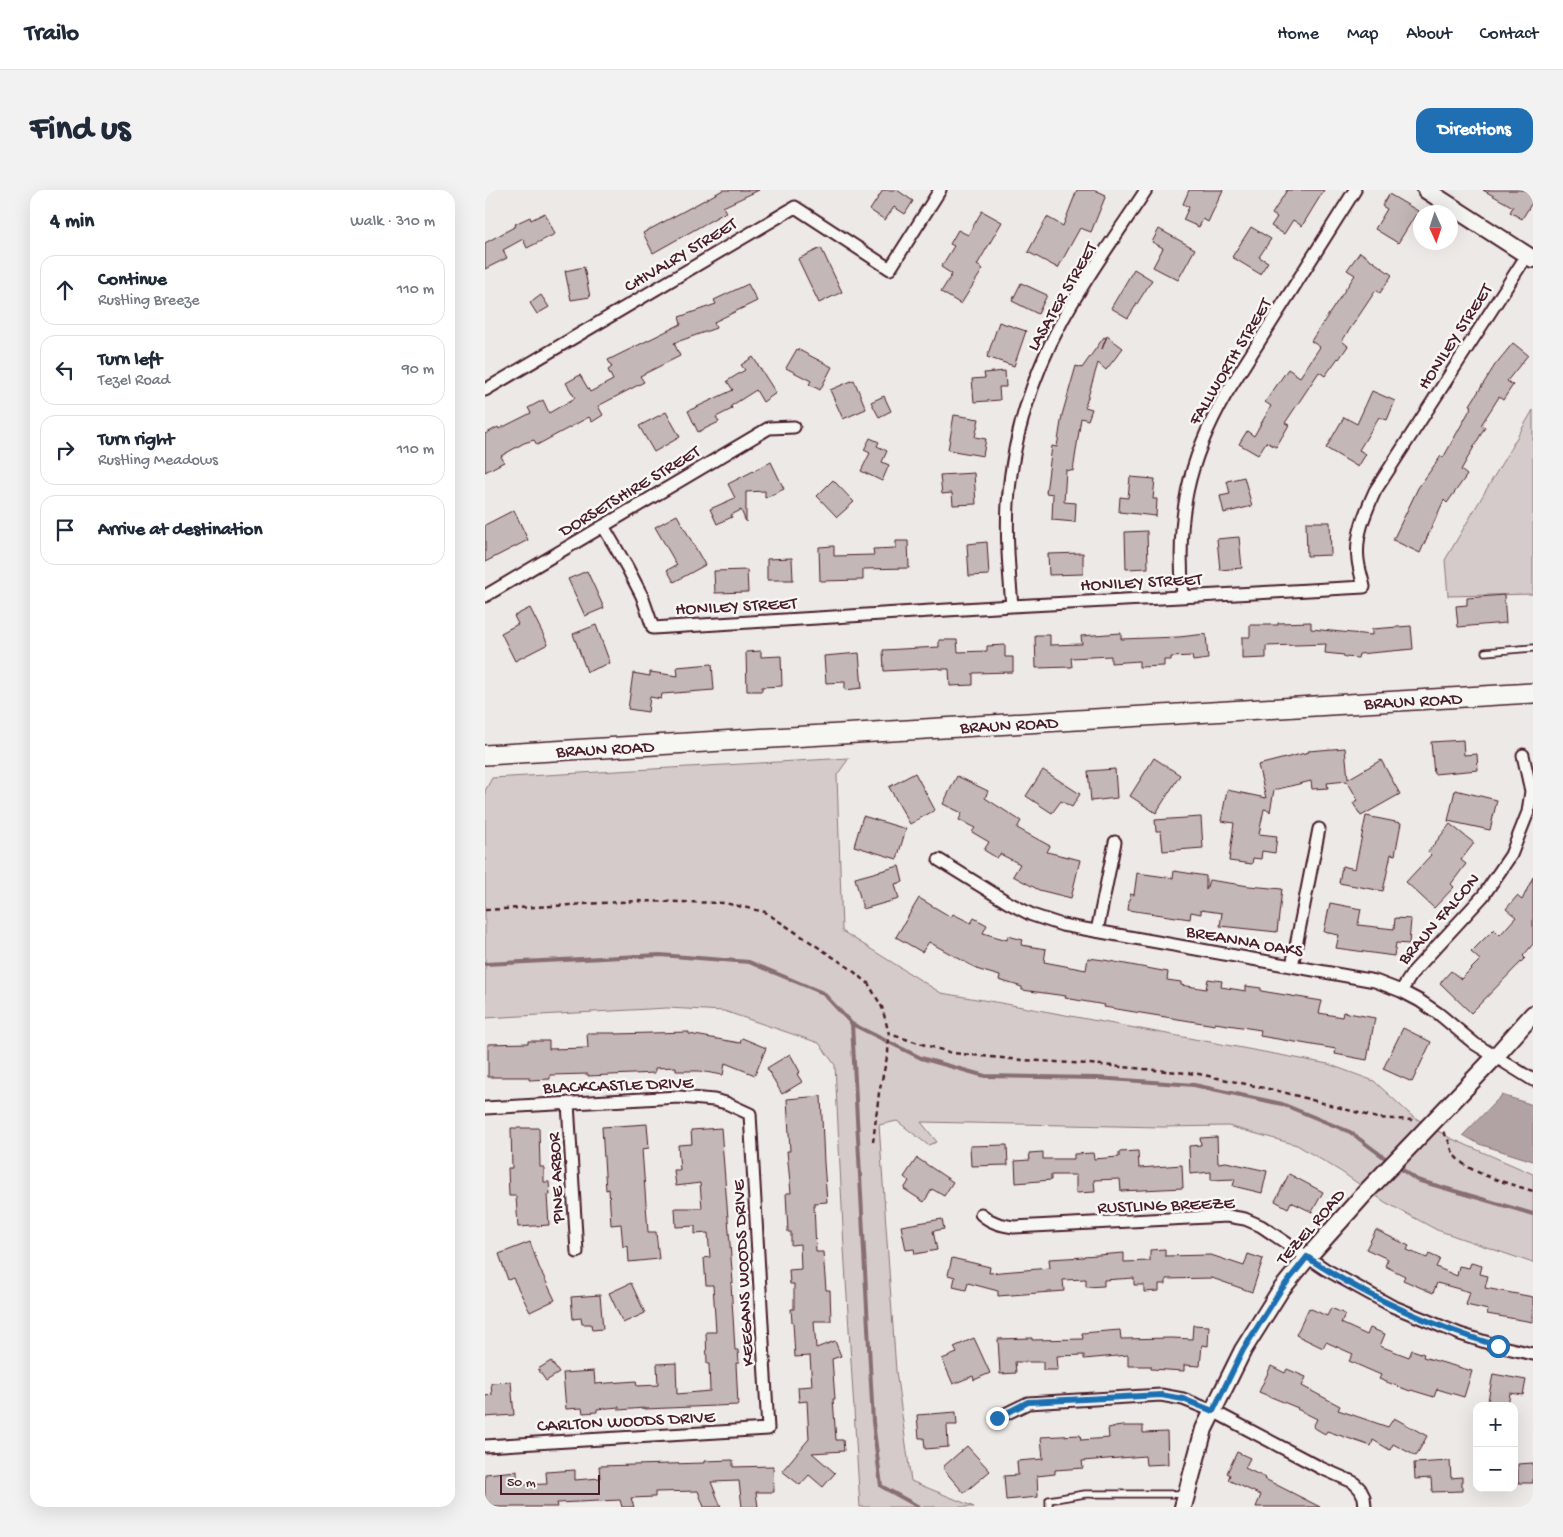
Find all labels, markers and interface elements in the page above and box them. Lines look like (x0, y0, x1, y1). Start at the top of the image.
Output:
text: Trailo (25, 20, 79, 49)
text: Home (1277, 24, 1319, 45)
text: Map (1347, 24, 1378, 45)
text: About (1406, 24, 1452, 45)
text: Contact (1480, 24, 1538, 45)
button: Directions (1416, 108, 1533, 153)
text: Find us (30, 110, 130, 151)
north arrow (1413, 205, 1458, 250)
text: 4 min (50, 210, 94, 235)
text: Walk · 310 m (350, 213, 435, 232)
street label: CHIVALRY STREET (621, 214, 742, 298)
street label: LASATER STREET (1024, 238, 1103, 355)
text: Continue (98, 269, 167, 292)
icon: ahead (51, 276, 79, 304)
street label: HONILEY STREET (1414, 280, 1499, 394)
text: 110 m (397, 281, 434, 300)
text: Rustling Breeze (98, 292, 199, 311)
street label: FALLWORTH STREET (1185, 294, 1278, 430)
text: Turn left (98, 349, 162, 372)
icon: left (51, 356, 79, 384)
text: 90 m (402, 361, 434, 380)
text: Tezel Road (98, 372, 170, 391)
text: Turn right (98, 429, 174, 452)
icon: right (51, 436, 79, 464)
text: 110 m (397, 441, 434, 460)
street label: DORSETSHIRE STREET (555, 441, 705, 543)
text: Rustling Meadows (98, 452, 218, 471)
icon: arrive (51, 516, 79, 544)
text: Arrive at destination (98, 519, 262, 542)
street label: HONILEY STREET (1080, 570, 1204, 597)
street label: HONILEY STREET (675, 594, 799, 621)
street label: BRAUN ROAD (1363, 689, 1463, 716)
street label: BRAUN ROAD (959, 713, 1059, 740)
street label: BRAUN ROAD (555, 737, 655, 764)
street label: BRAUN FALCON (1394, 870, 1485, 970)
street label: BREANNA OAKS (1183, 922, 1305, 963)
street label: BLACKCASTLE DRIVE (542, 1073, 694, 1100)
street label: PINE ARBOR (545, 1131, 570, 1225)
street label: KEEGANS WOODS DRIVE (729, 1178, 760, 1367)
street label: TEZEL ROAD (1272, 1185, 1351, 1271)
street label: RUSTLING BREEZE (1097, 1194, 1236, 1219)
route start (1487, 1335, 1510, 1358)
map controls (1473, 1402, 1518, 1492)
button: + (1473, 1402, 1518, 1447)
street label: CARLTON WOODS DRIVE (537, 1407, 716, 1438)
route end (986, 1407, 1009, 1430)
button: − (1473, 1447, 1518, 1492)
scale bar (500, 1472, 600, 1495)
text: 50 m (507, 1475, 536, 1492)

